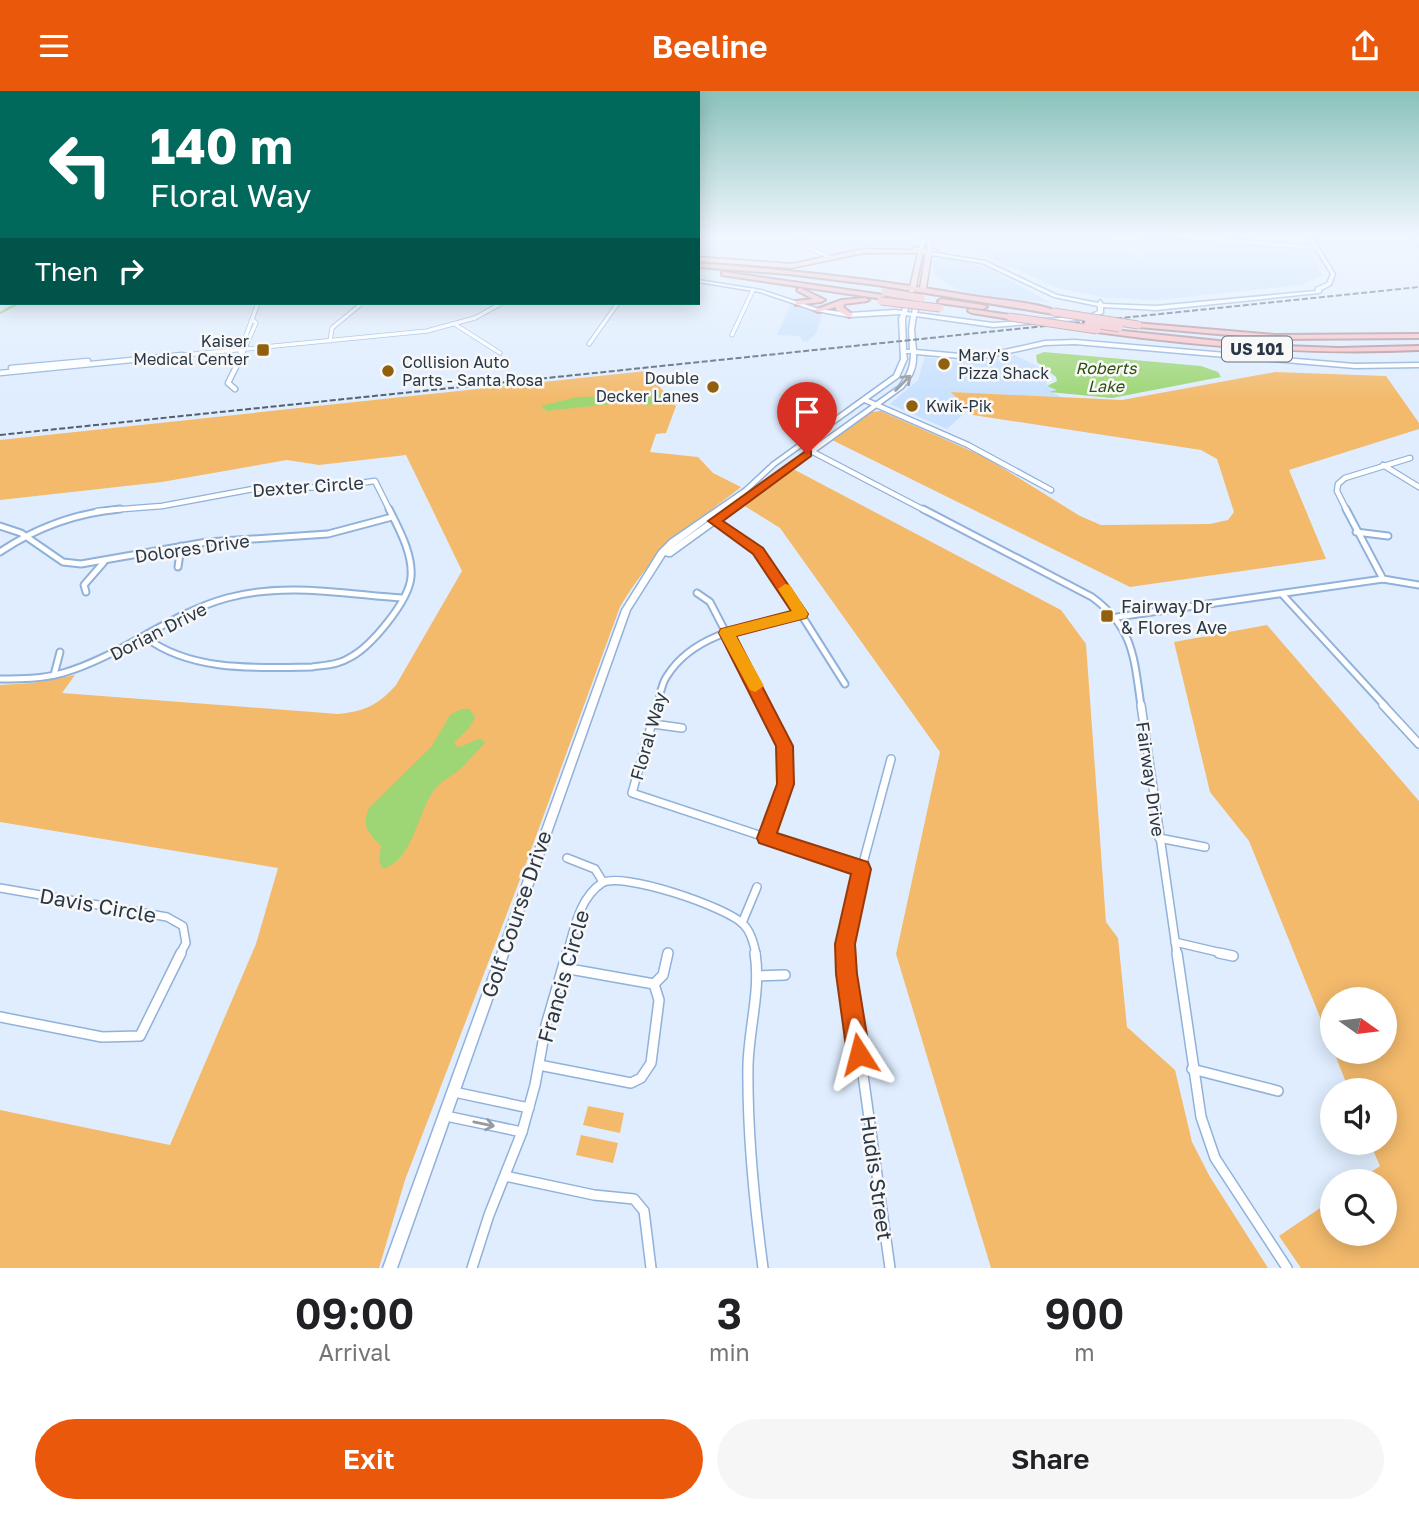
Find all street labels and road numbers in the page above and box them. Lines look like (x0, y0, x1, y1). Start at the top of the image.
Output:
road number: US 101 (1222, 337, 1292, 361)
street label: Dexter Circle (251, 471, 365, 501)
street label: Dolores Drive (133, 529, 251, 567)
street label: Dorian Drive (106, 597, 210, 665)
street label: Floral Way (625, 689, 671, 783)
street label: Fairway Drive (1132, 720, 1170, 838)
street label: Golf Course Drive (475, 827, 557, 1001)
street label: Davis Circle (38, 882, 158, 928)
street label: Francis Circle (532, 907, 594, 1045)
street label: Hudis Street (855, 1114, 899, 1242)

